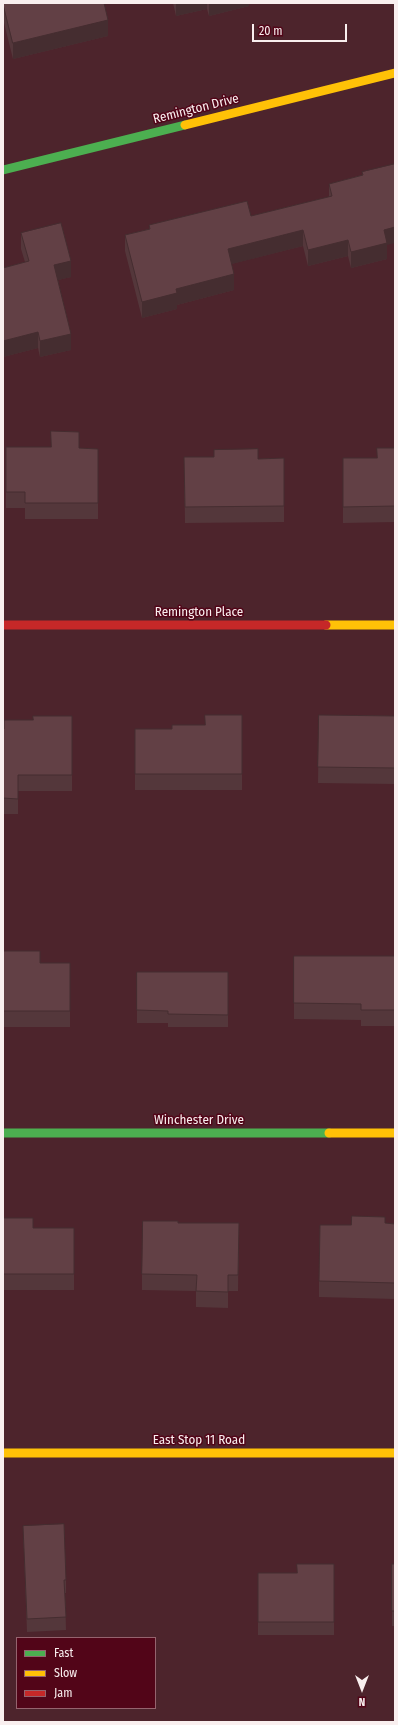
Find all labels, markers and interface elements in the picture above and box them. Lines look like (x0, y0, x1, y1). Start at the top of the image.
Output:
scale bar (254, 16, 349, 42)
text: 20 m (259, 24, 283, 38)
street label: Remington Drive (151, 91, 241, 127)
street label: Remington Place (155, 604, 243, 620)
street label: Winchester Drive (154, 1112, 244, 1128)
street label: East Stop 11 Road (153, 1432, 245, 1448)
legend (16, 1637, 156, 1709)
text: Fast (54, 1646, 73, 1660)
text: Slow (54, 1666, 77, 1680)
north arrow (342, 1669, 382, 1709)
text: Jam (54, 1686, 72, 1700)
text: N (359, 1695, 365, 1708)

